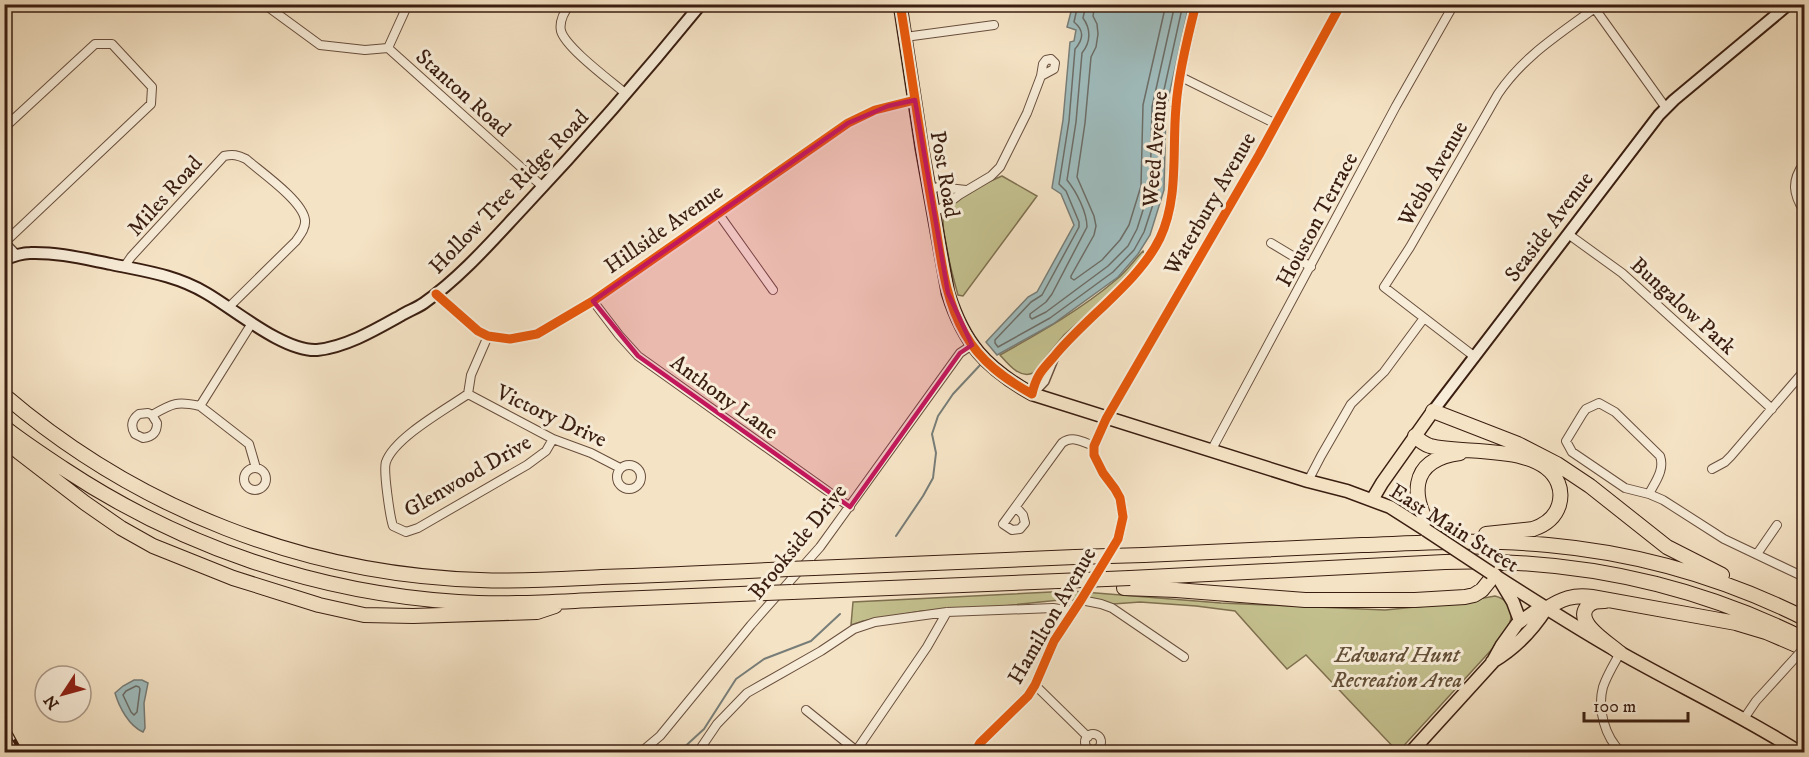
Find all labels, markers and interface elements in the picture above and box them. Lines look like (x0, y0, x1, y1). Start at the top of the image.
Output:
street label: Stanton Road (410, 43, 516, 143)
street label: Weed Avenue (1137, 90, 1174, 209)
street label: Hollow Tree Ridge Road (424, 104, 595, 280)
street label: Webb Avenue (1392, 116, 1474, 232)
street label: Waterbury Avenue (1158, 128, 1262, 281)
street label: Post Road (924, 129, 965, 220)
street label: Houston Terrace (1271, 148, 1364, 292)
street label: Miles Road (122, 150, 208, 242)
street label: Seaside Avenue (1499, 166, 1599, 287)
street label: Hillside Avenue (599, 178, 728, 280)
street label: Bungalow Park (1624, 252, 1742, 361)
street label: Anthony Lane (665, 349, 783, 445)
street label: Victory Drive (491, 379, 611, 454)
street label: Glenwood Drive (399, 429, 536, 524)
street label: East Main Street (1385, 478, 1524, 579)
street label: Brookside Drive (743, 479, 853, 605)
street label: Hamilton Avenue (1002, 542, 1102, 689)
park label: Edward Hunt Recreation Area (1331, 642, 1462, 694)
north arrow (33, 664, 93, 724)
scale bar (1584, 685, 1688, 723)
text: N (40, 691, 64, 713)
text: 100 m (1593, 696, 1636, 718)

